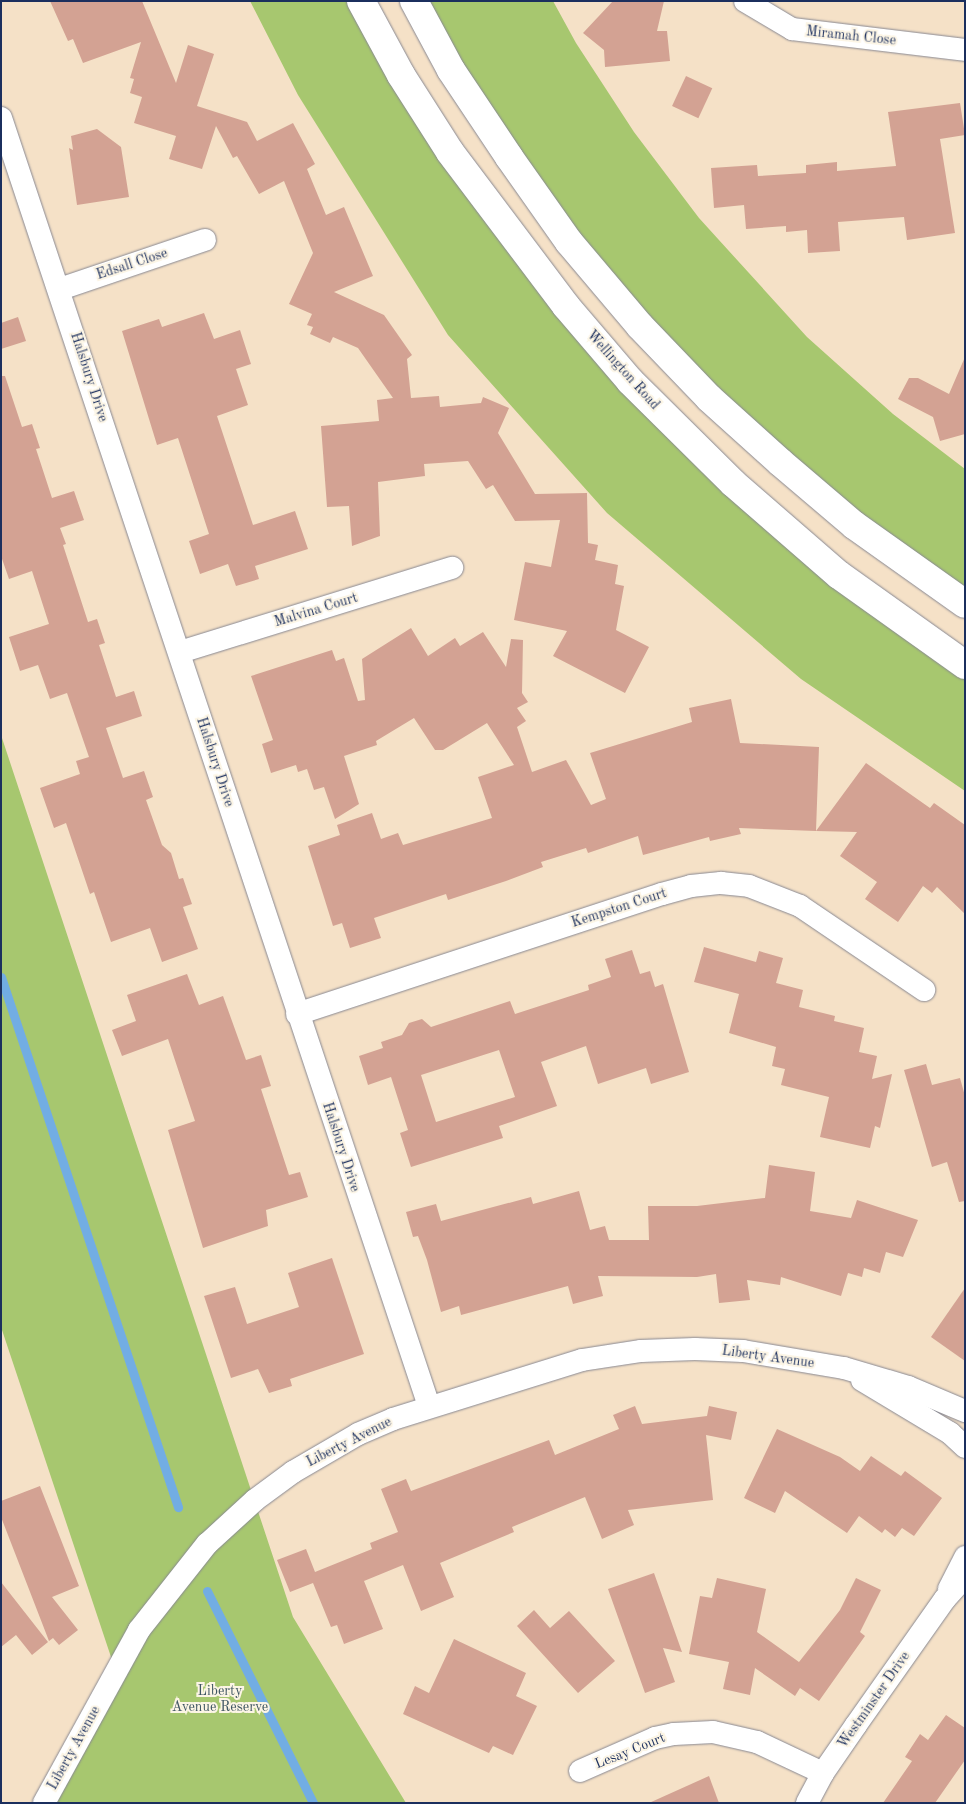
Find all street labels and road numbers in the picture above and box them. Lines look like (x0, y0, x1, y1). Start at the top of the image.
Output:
street label: Miramah Close (805, 23, 897, 49)
street label: Edsall Close (94, 245, 170, 283)
street label: Wellington Road (583, 327, 663, 413)
street label: Halsbury Drive (67, 330, 111, 424)
street label: Malvina Court (272, 589, 360, 631)
street label: Halsbury Drive (193, 715, 237, 809)
street label: Kempston Court (569, 885, 669, 931)
street label: Halsbury Drive (319, 1100, 363, 1194)
street label: Liberty Avenue (721, 1342, 815, 1372)
street label: Liberty Avenue (304, 1413, 394, 1471)
street label: Westminster Drive (834, 1648, 914, 1752)
street label: Liberty Avenue (44, 1703, 104, 1793)
street label: Lesay Court (592, 1729, 668, 1773)

